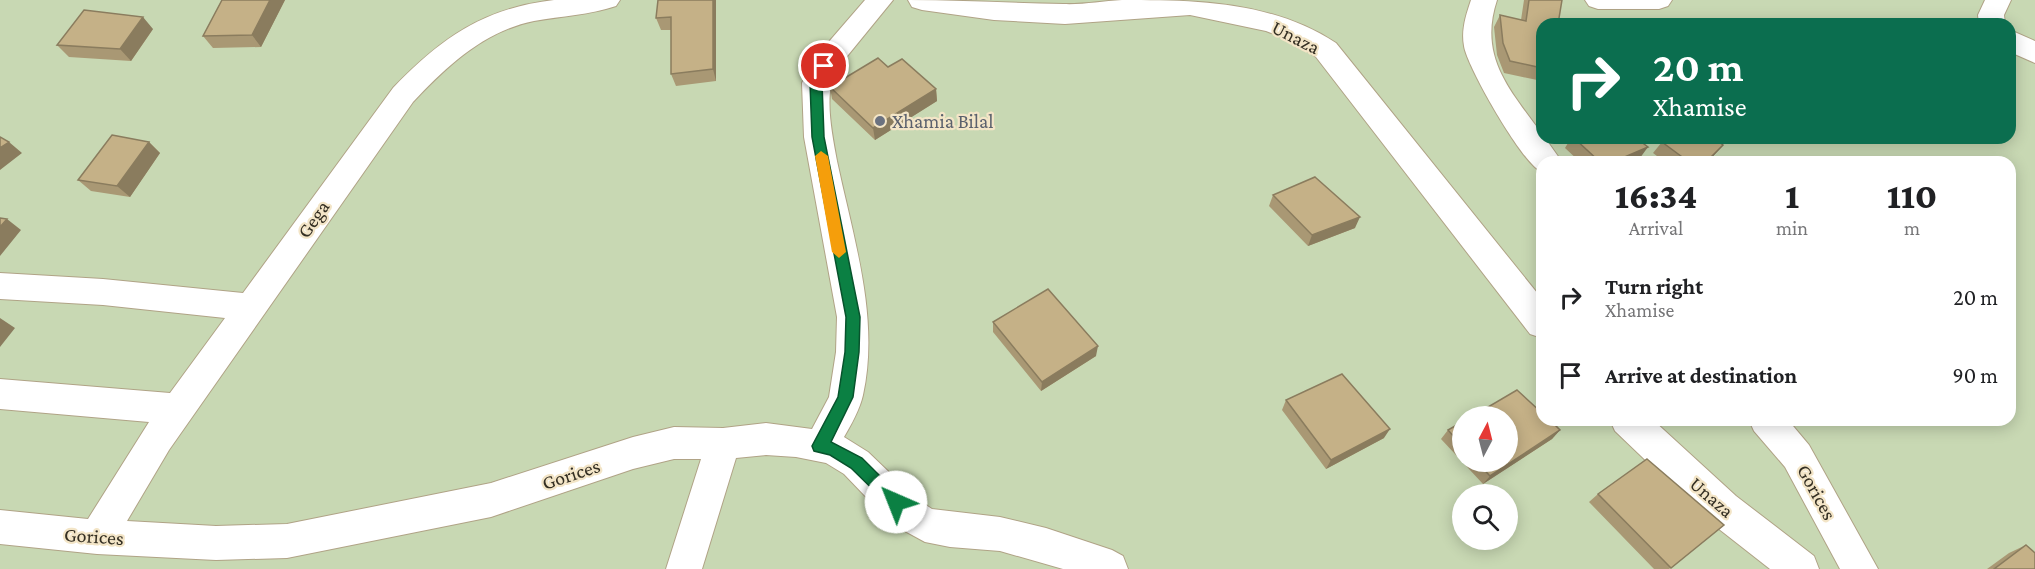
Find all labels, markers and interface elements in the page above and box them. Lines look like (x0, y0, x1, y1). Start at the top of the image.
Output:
street label: Unaza (1268, 16, 1324, 58)
pin (798, 40, 849, 91)
icon: right (1554, 42, 1632, 120)
text: 20 m (1653, 43, 1744, 90)
icon: arrive (807, 49, 840, 82)
text: Xhamise (1653, 92, 1747, 122)
place label: Xhamia Bilal (892, 110, 994, 132)
marker: Xhamia Bilal (873, 114, 887, 128)
text: 16:34 (1615, 176, 1697, 216)
text: 1 (1785, 176, 1799, 216)
text: 110 (1887, 176, 1937, 216)
street label: Gega (292, 196, 334, 242)
text: Arrival (1629, 217, 1683, 239)
text: min (1776, 217, 1808, 239)
text: m (1904, 217, 1920, 239)
text: Turn right (1605, 274, 1703, 299)
icon: right (1554, 281, 1587, 314)
text: 20 m (1953, 285, 1998, 310)
text: Xhamise (1605, 299, 1674, 321)
icon: arrive (1554, 359, 1587, 392)
text: Arrive at destination (1605, 363, 1797, 388)
text: 90 m (1953, 363, 1998, 388)
north arrow (1452, 406, 1518, 472)
map controls (1452, 406, 1518, 550)
street label: Gorices (539, 454, 603, 494)
street label: Gorices (1793, 461, 1841, 524)
position arrow (864, 470, 928, 534)
street label: Unaza (1686, 472, 1738, 522)
button: search (1452, 484, 1518, 550)
street label: Gorices (63, 523, 125, 549)

